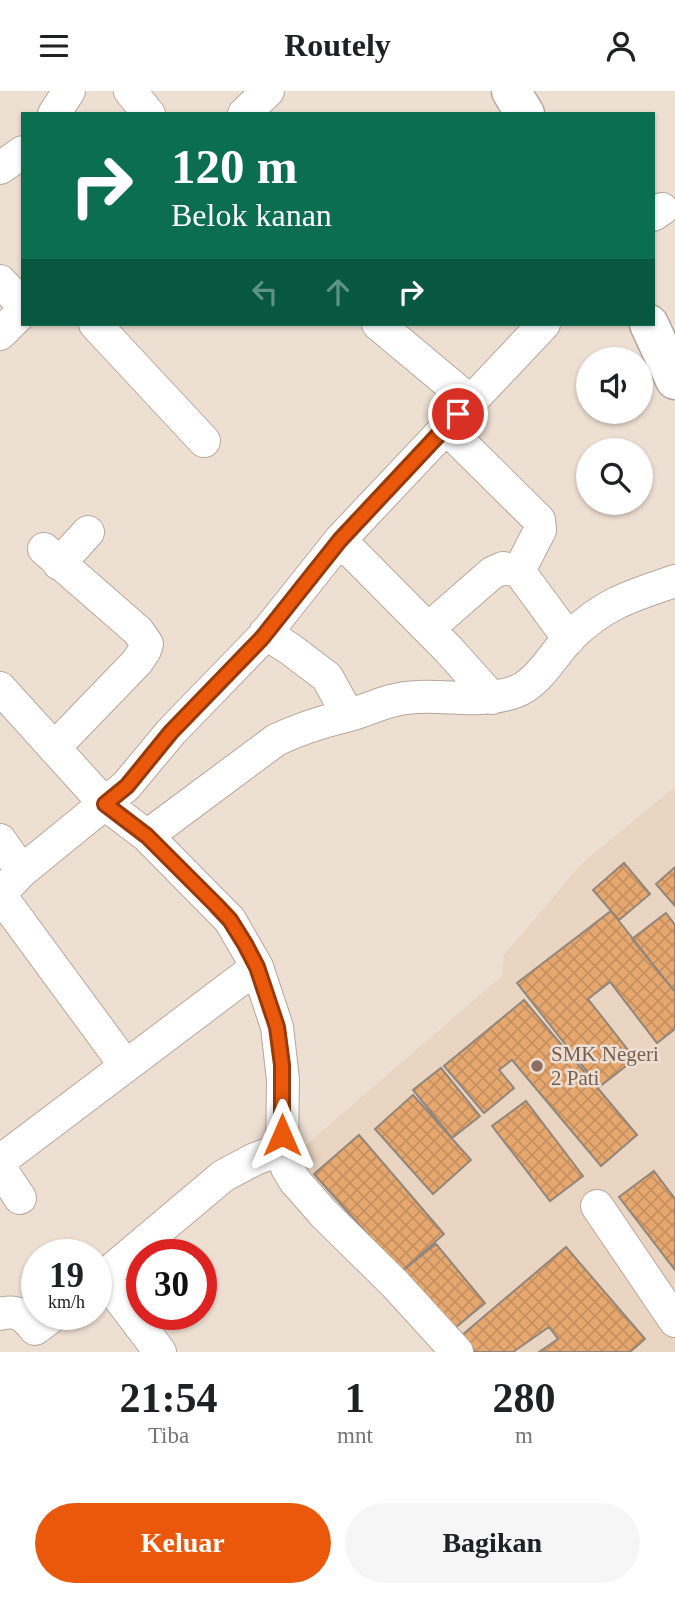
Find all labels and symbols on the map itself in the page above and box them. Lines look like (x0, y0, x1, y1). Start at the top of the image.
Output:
pin (428, 384, 488, 444)
place label: SMK Negeri 2 Pati (551, 1042, 659, 1090)
marker: SMK Negeri 2 Pati (529, 1058, 545, 1074)
position arrow (245, 1098, 319, 1172)
speed limit sign: 30 (126, 1239, 217, 1330)

